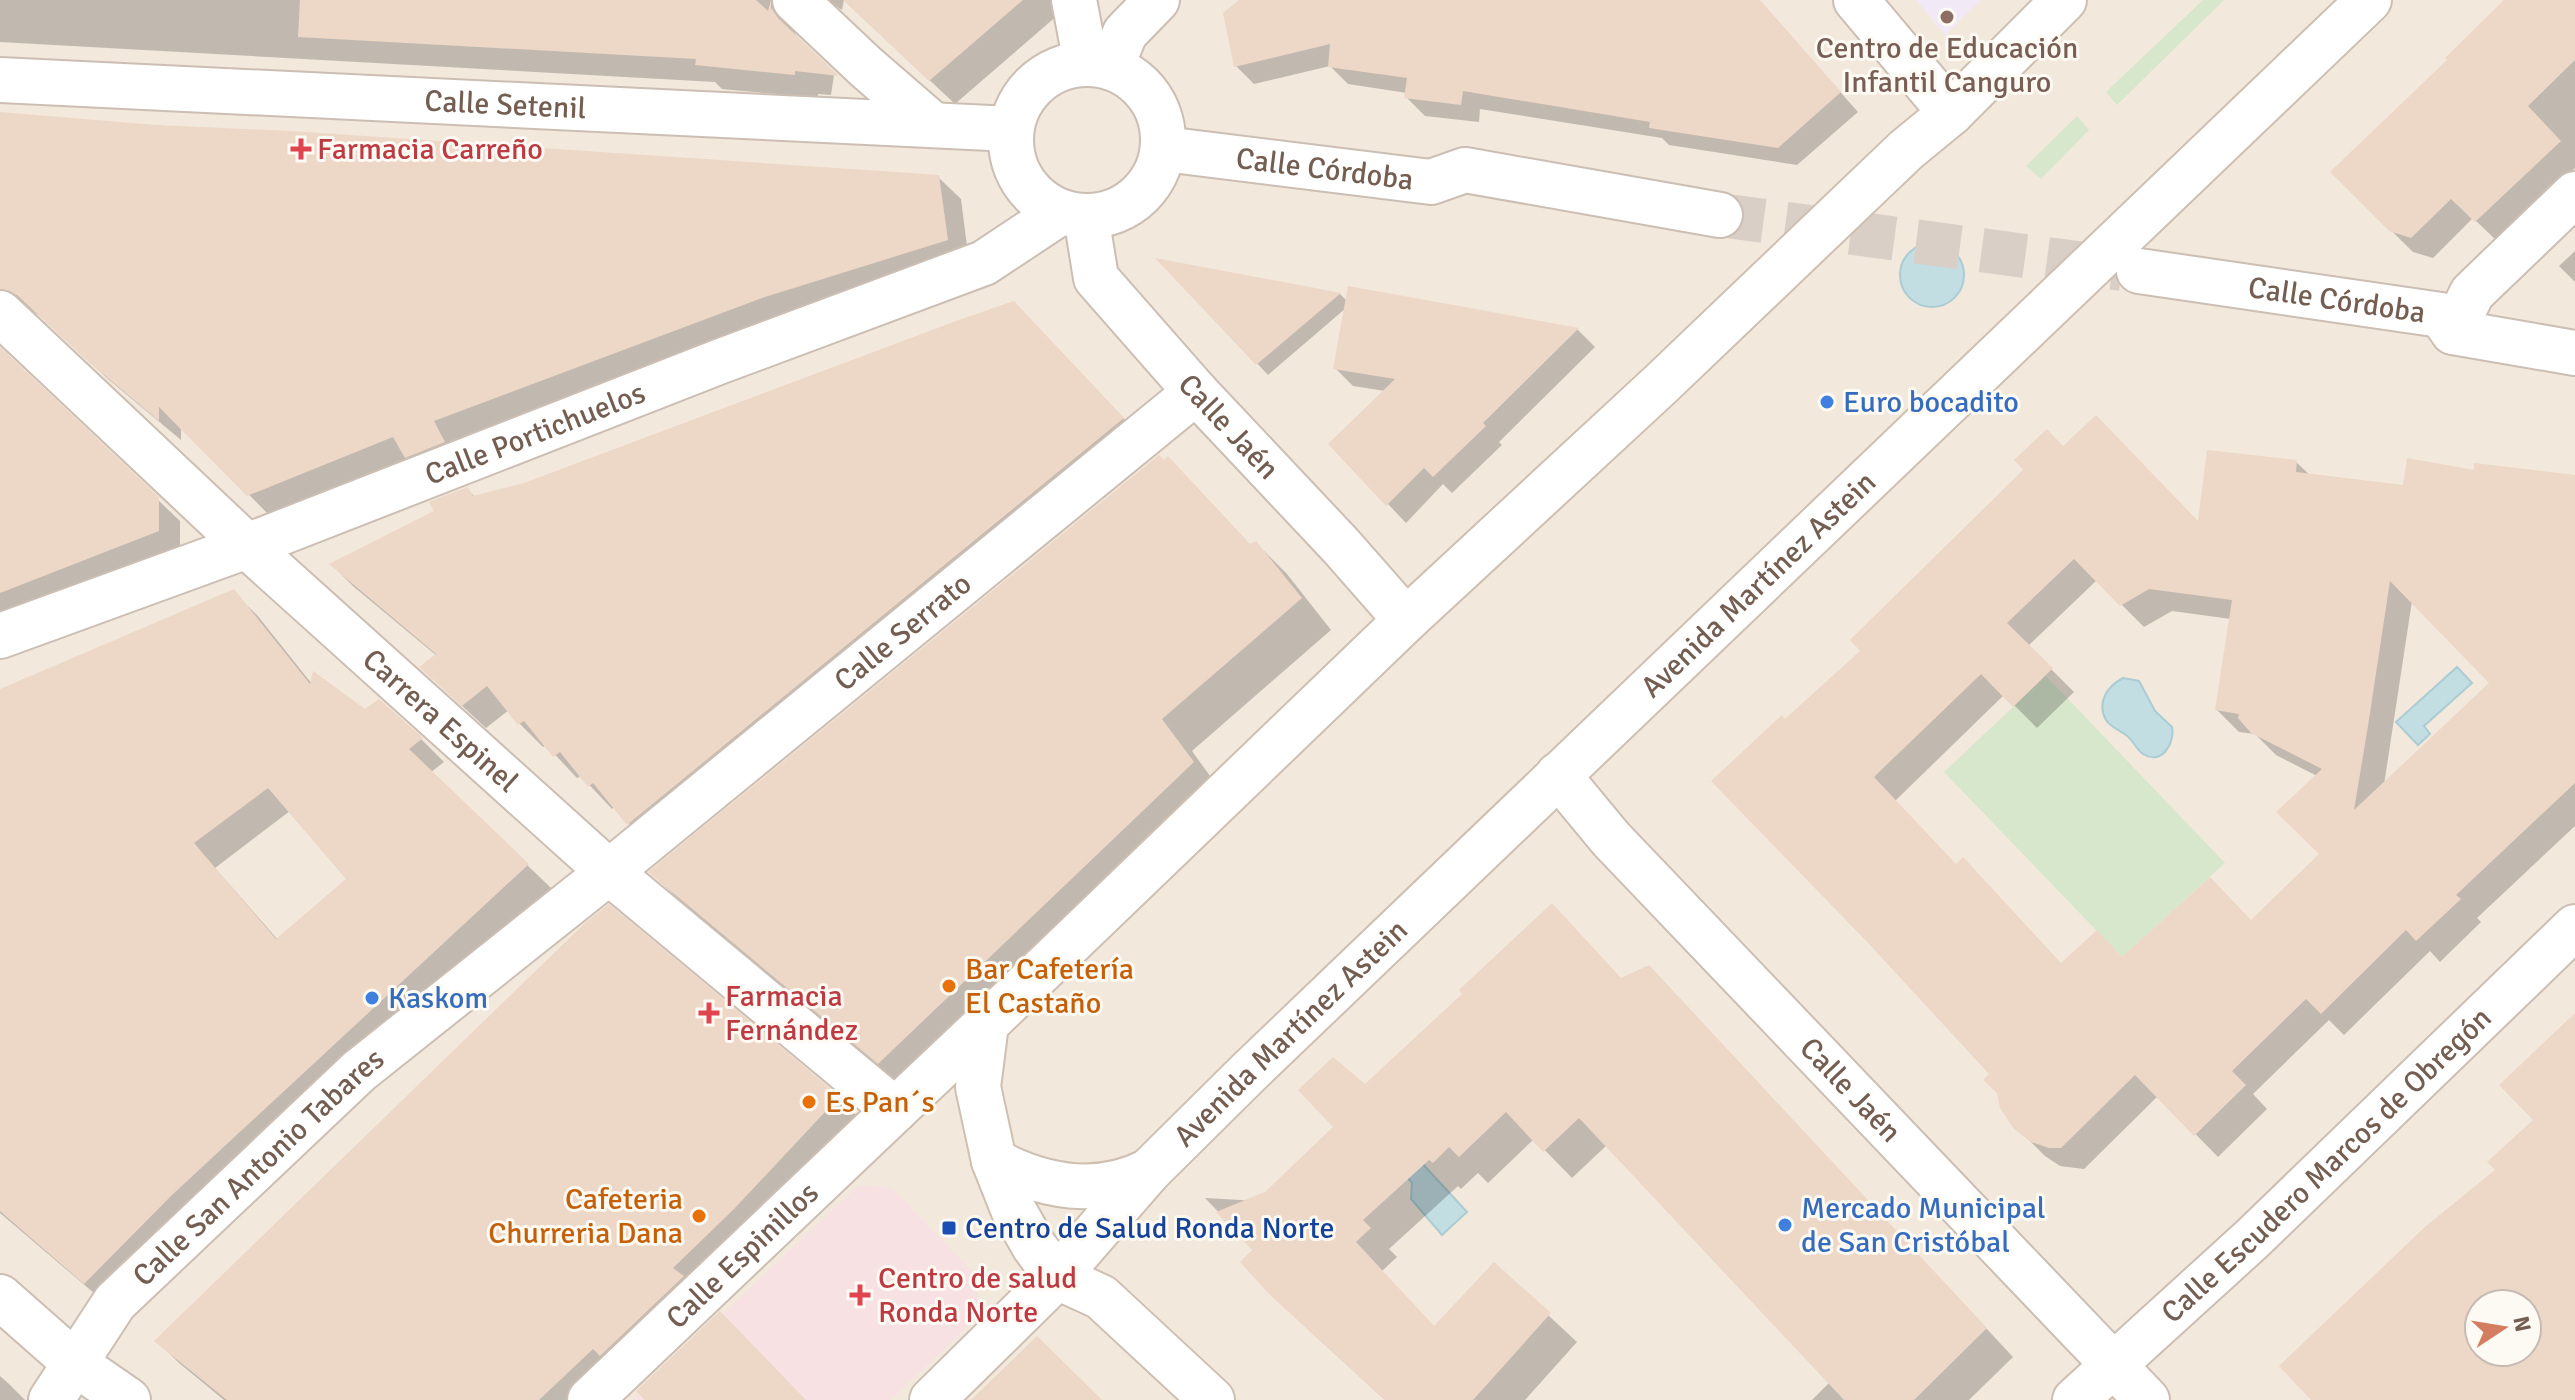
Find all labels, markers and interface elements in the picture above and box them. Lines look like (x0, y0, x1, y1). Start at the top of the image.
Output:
marker: Centro de Educación Infantil Canguro (1938, 8, 1956, 26)
place label: Centro de Educación Infantil Canguro (1816, 30, 2078, 101)
street label: Calle Setenil (424, 83, 587, 127)
place label: Farmacia Carreño (317, 131, 543, 168)
marker: Farmacia Carreño (292, 140, 310, 158)
street label: Calle Córdoba (1234, 140, 1416, 199)
street label: Calle Córdoba (2246, 269, 2428, 332)
street label: Calle Jaén (1170, 367, 1287, 487)
street label: Calle Portichuelos (420, 374, 651, 494)
place label: Euro bocadito (1843, 384, 2019, 421)
marker: Euro bocadito (1818, 393, 1836, 411)
street label: Avenida Martínez Astein (1633, 464, 1884, 706)
street label: Calle Serrato (827, 565, 979, 699)
street label: Carrera Espinel (355, 641, 526, 800)
street label: Avenida Martínez Astein (1166, 912, 1416, 1155)
place label: Bar Cafetería El Castaño (965, 951, 1134, 1022)
marker: Bar Cafetería El Castaño (940, 977, 958, 995)
place label: Farmacia Fernández (725, 978, 858, 1049)
place label: Kaskom (388, 980, 488, 1017)
marker: Kaskom (363, 989, 381, 1007)
street label: Calle Escudero Marcos de Obregón (2154, 1000, 2499, 1331)
marker: Farmacia Fernández (700, 1004, 718, 1022)
street label: Calle Jaén (1792, 1030, 1909, 1150)
street label: Calle San Antonio Tabares (125, 1040, 392, 1294)
place label: Es Pan´s (825, 1084, 935, 1121)
marker: Es Pan´s (800, 1093, 818, 1111)
street label: Calle Espinillos (659, 1175, 826, 1337)
place label: Cafeteria Churreria Dana (488, 1181, 683, 1252)
place label: Mercado Municipal de San Cristóbal (1801, 1190, 2046, 1261)
marker: Cafeteria Churreria Dana (690, 1207, 708, 1225)
place label: Centro de Salud Ronda Norte (965, 1210, 1334, 1247)
marker: Mercado Municipal de San Cristóbal (1776, 1216, 1794, 1234)
marker: Centro de Salud Ronda Norte (940, 1219, 958, 1237)
place label: Centro de salud Ronda Norte (878, 1260, 1077, 1331)
marker: Centro de salud Ronda Norte (849, 1284, 871, 1306)
north arrow (2463, 1288, 2543, 1368)
text: N (2507, 1314, 2537, 1334)

